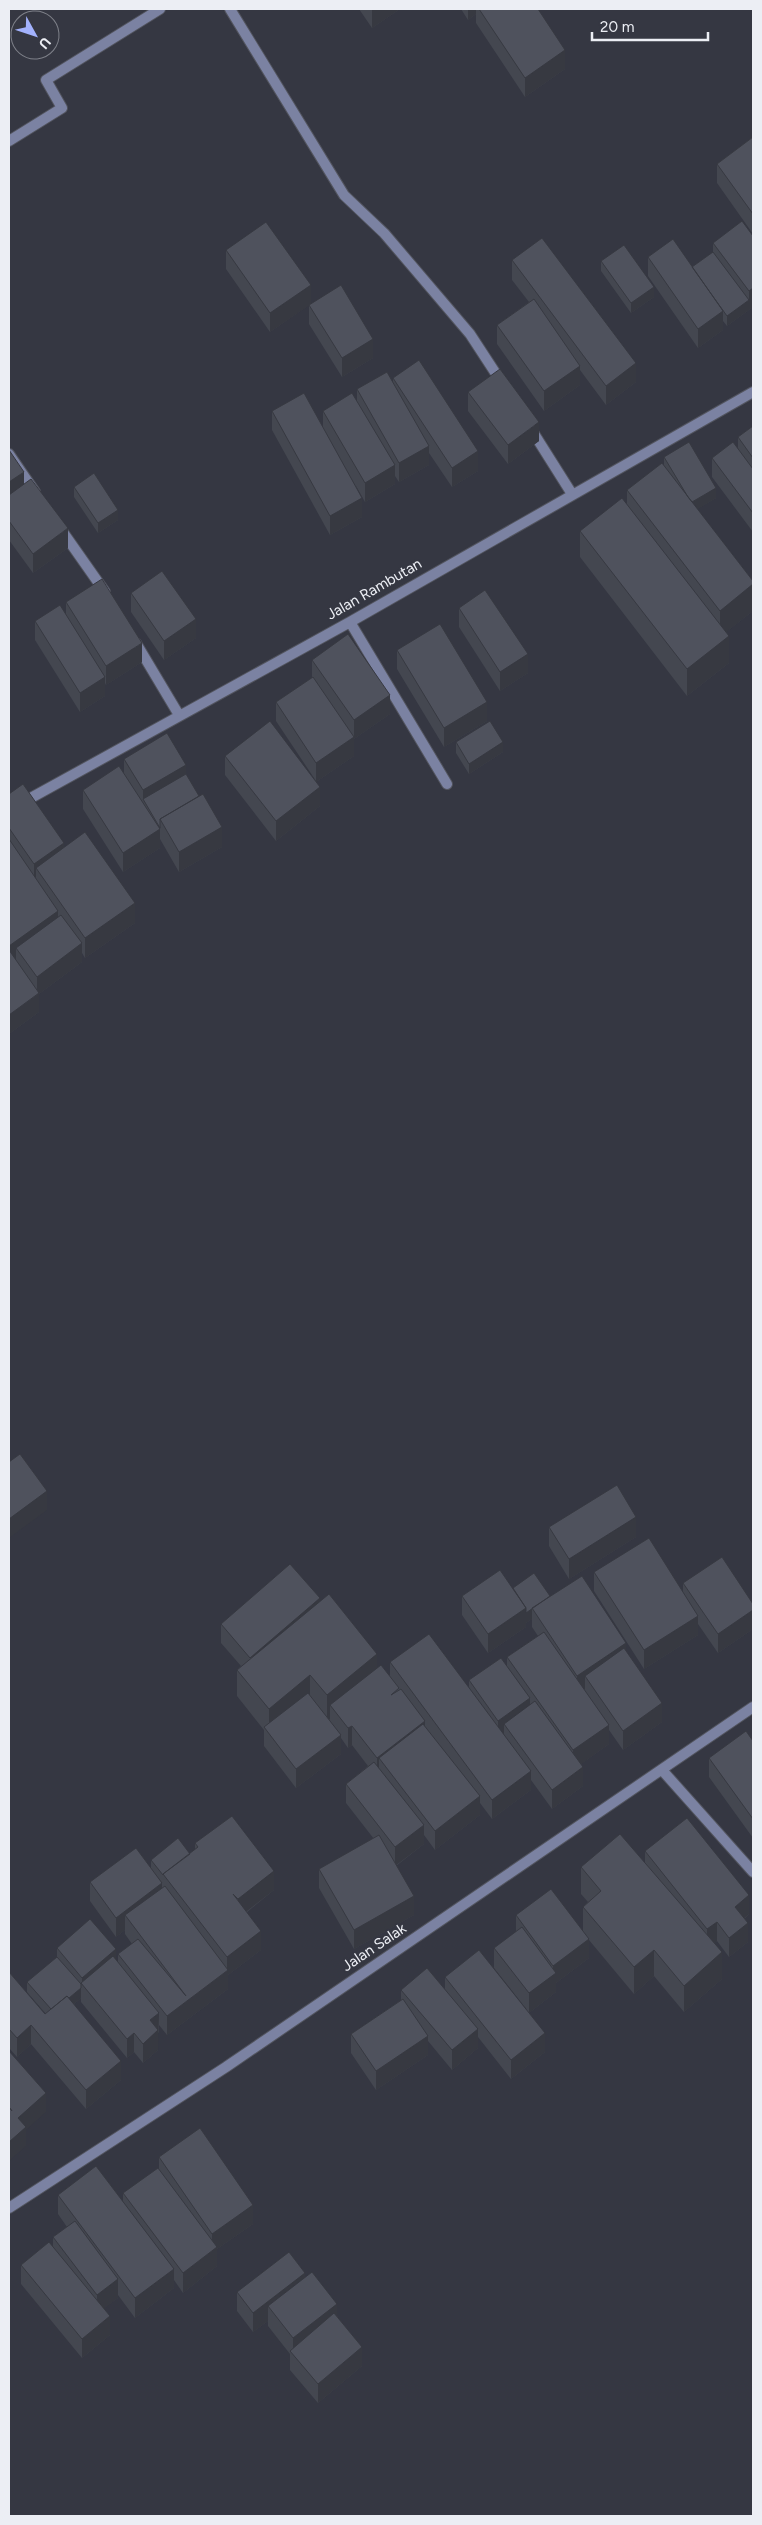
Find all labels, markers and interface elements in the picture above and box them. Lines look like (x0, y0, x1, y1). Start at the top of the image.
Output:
north arrow (10, 10, 60, 60)
scale bar (592, 10, 708, 42)
text: 20 m (600, 18, 634, 36)
text: U (35, 34, 54, 52)
street label: Jalan Rambutan (323, 554, 425, 624)
street label: Jalan Salak (339, 1919, 410, 1975)

